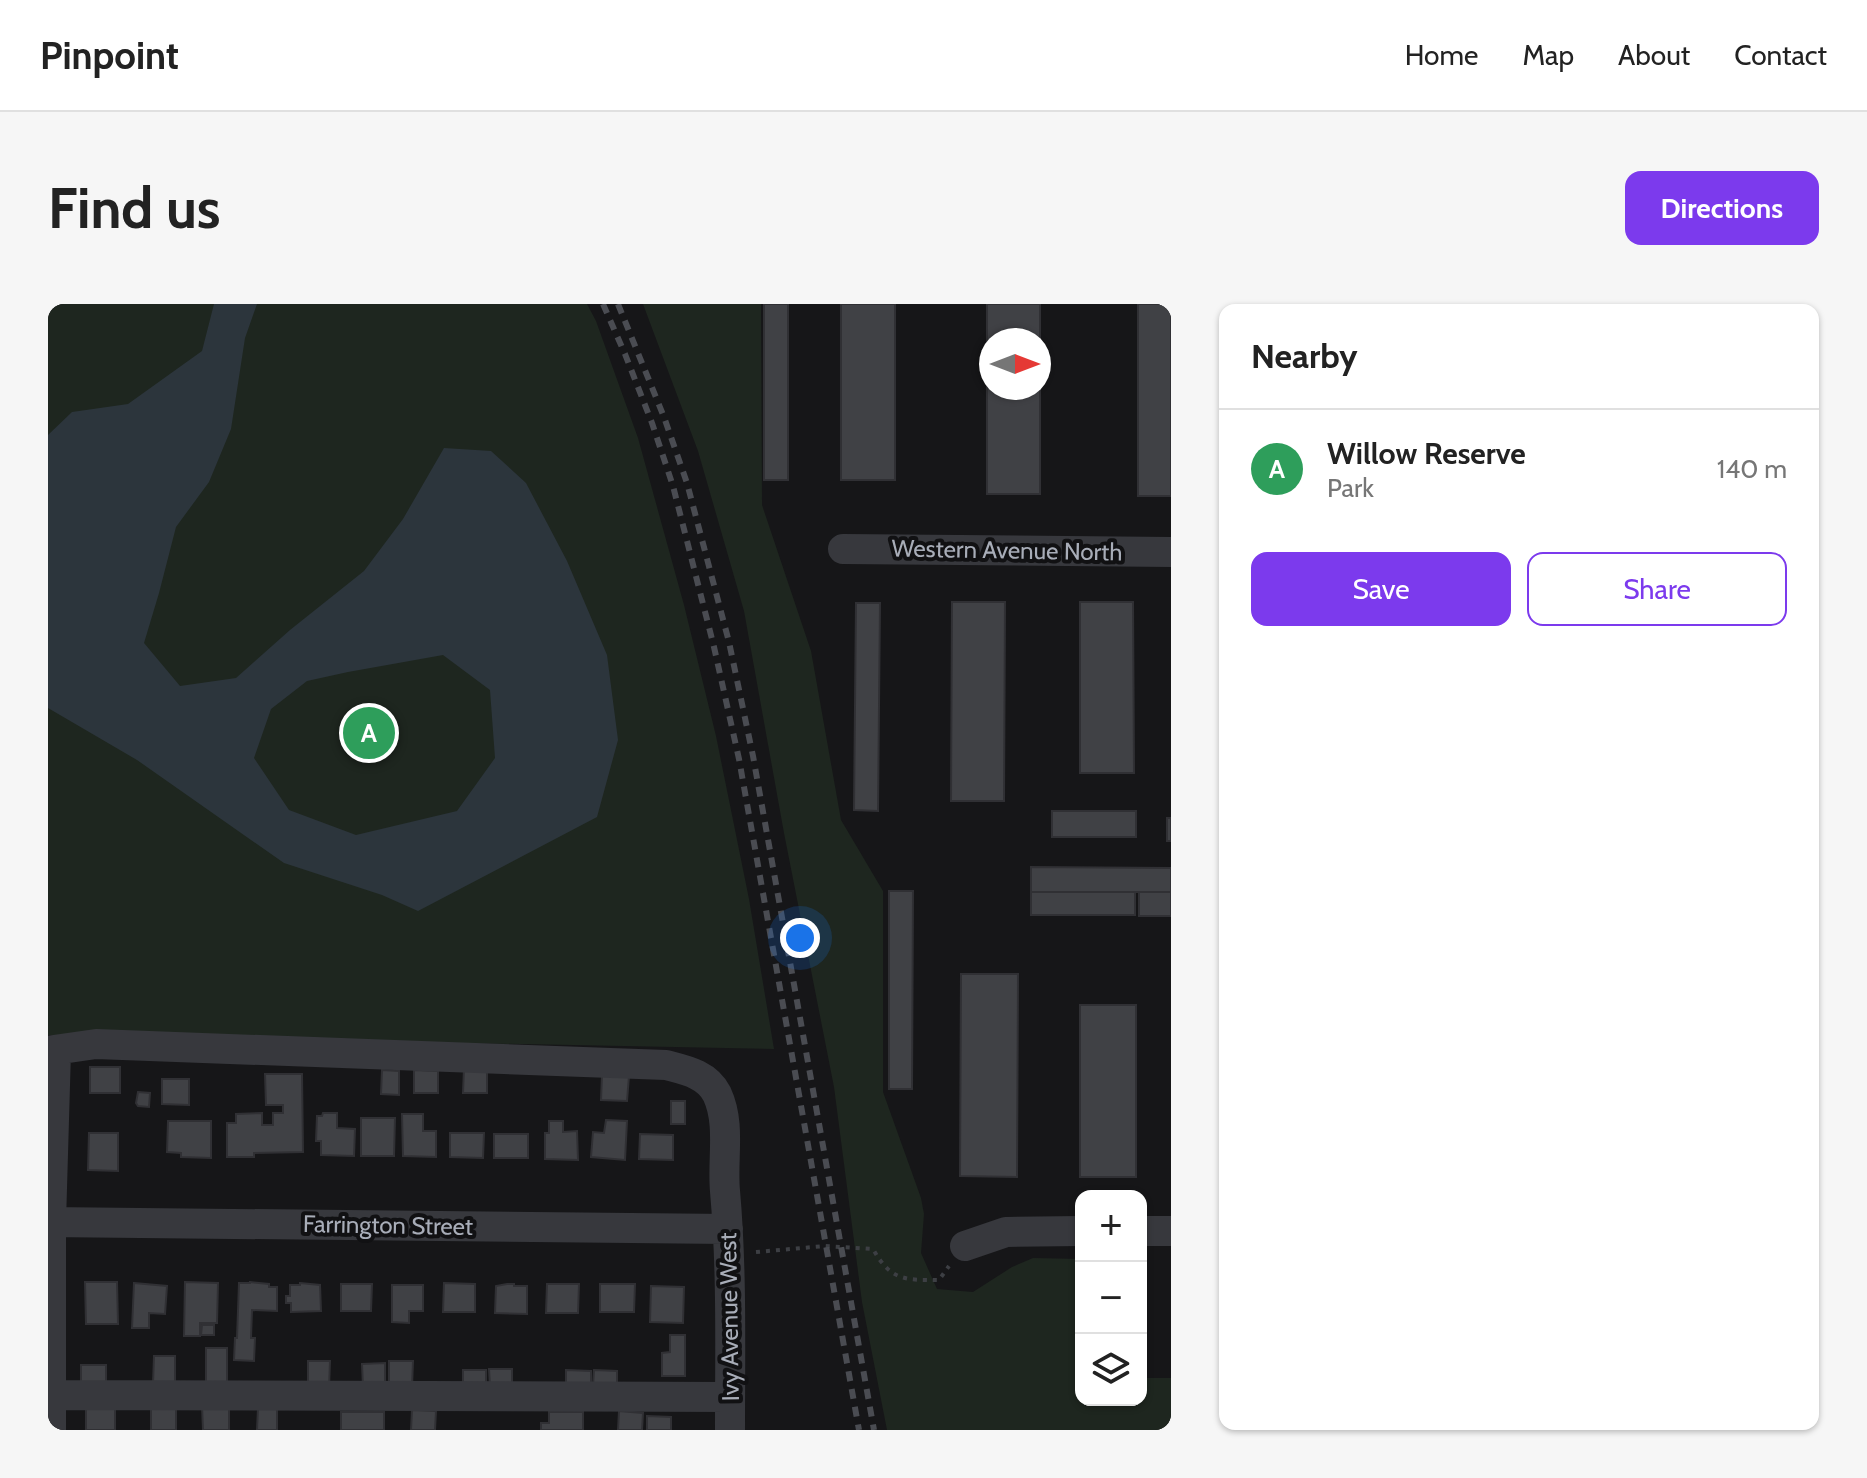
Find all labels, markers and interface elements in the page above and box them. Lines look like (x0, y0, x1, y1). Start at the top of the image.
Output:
text: Pinpoint (40, 32, 179, 79)
text: Home (1405, 38, 1478, 72)
text: Map (1522, 38, 1574, 72)
text: About (1618, 38, 1690, 72)
text: Contact (1734, 38, 1827, 72)
button: Directions (1625, 171, 1819, 245)
text: Find us (48, 174, 221, 242)
north arrow (979, 328, 1051, 400)
text: Nearby (1251, 335, 1358, 377)
text: Willow Reserve (1327, 435, 1526, 472)
text: A (1269, 453, 1285, 485)
text: 140 m (1717, 453, 1787, 485)
text: Park (1327, 472, 1374, 504)
street label: Western Avenue North (891, 533, 1123, 567)
button: Save (1251, 552, 1511, 626)
button: Share (1527, 552, 1787, 626)
pin: A (343, 703, 395, 763)
your location (780, 918, 820, 958)
map controls (1075, 1190, 1147, 1406)
button: + (1075, 1190, 1147, 1262)
street label: Farrington Street (303, 1209, 473, 1241)
street label: Ivy Avenue West (713, 1232, 745, 1402)
button: − (1075, 1262, 1147, 1334)
button: layers (1075, 1334, 1147, 1406)

